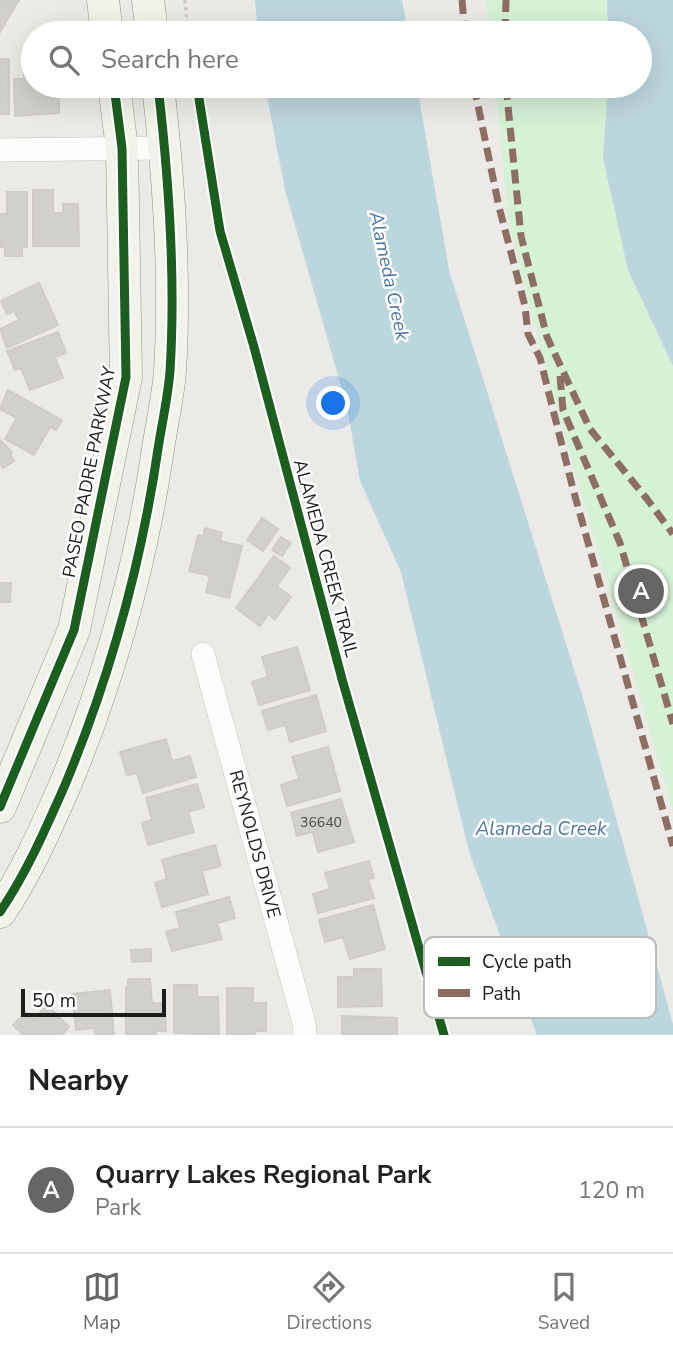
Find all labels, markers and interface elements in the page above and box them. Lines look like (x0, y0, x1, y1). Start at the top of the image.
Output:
search box (21, 21, 652, 98)
icon: search (45, 41, 83, 79)
text: Search here (101, 42, 239, 77)
water label: Alameda Creek (362, 208, 415, 343)
street label: PASEO PADRE PARKWAY (57, 364, 121, 580)
your location (316, 386, 350, 420)
street label: ALAMEDA CREEK TRAIL (288, 457, 364, 660)
pin: A (618, 565, 664, 617)
street label: REYNOLDS DRIVE (224, 767, 286, 921)
house number: 36640 (300, 813, 342, 832)
water label: Alameda Creek (474, 816, 607, 842)
legend (424, 937, 656, 1018)
text: Cycle path (482, 949, 572, 975)
text: Path (482, 981, 521, 1007)
scale bar (21, 986, 166, 1018)
text: 50 m (32, 988, 76, 1014)
text: Nearby (28, 1060, 128, 1101)
text: Quarry Lakes Regional Park (95, 1157, 431, 1192)
text: A (42, 1175, 60, 1206)
text: 120 m (578, 1175, 645, 1206)
text: Park (95, 1192, 141, 1223)
tab: Map (83, 1268, 121, 1336)
tab: Directions (286, 1268, 372, 1336)
tab: Saved (538, 1268, 590, 1336)

